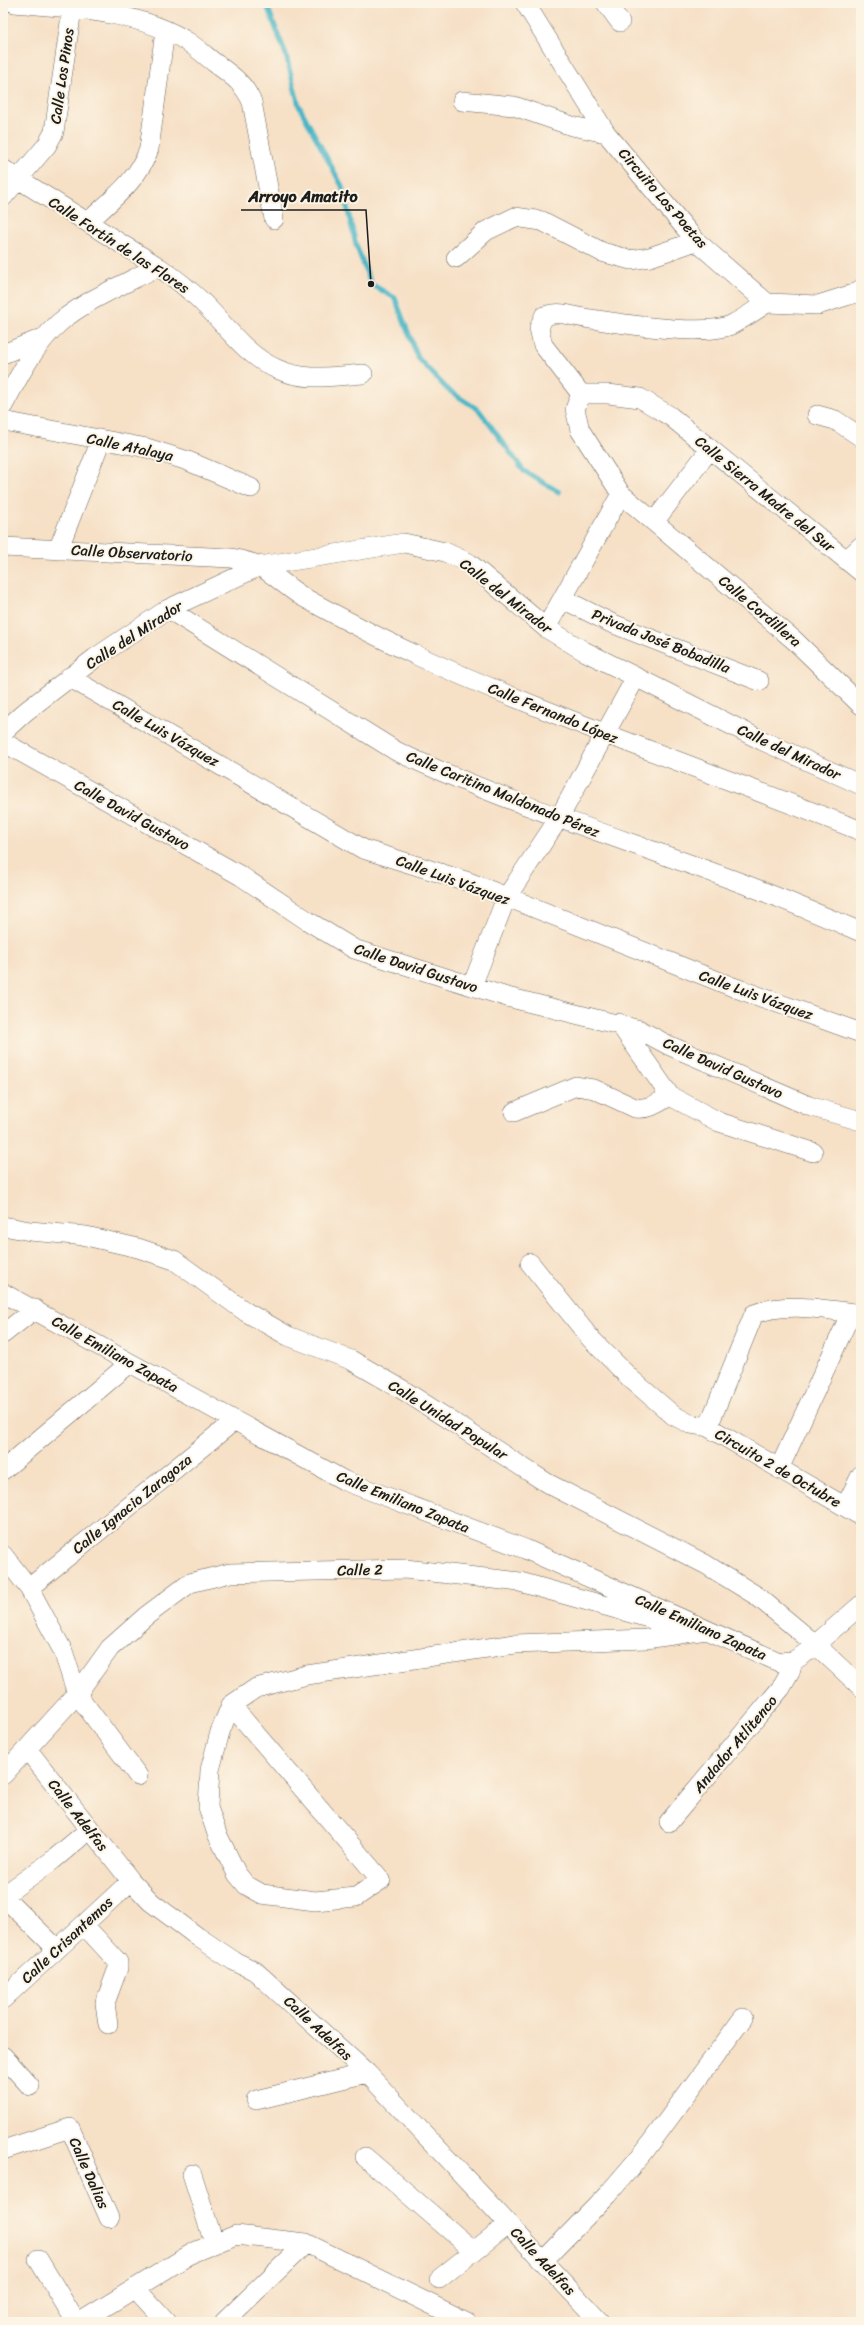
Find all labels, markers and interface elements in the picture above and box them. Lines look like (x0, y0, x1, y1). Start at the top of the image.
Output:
street label: Calle Los Pinos (42, 26, 82, 126)
street label: Circuito Los Poetas (612, 142, 715, 255)
callout: Arroyo Amatito (241, 182, 366, 210)
text: Arroyo Amatito (247, 182, 358, 211)
street label: Calle Fortín de las Flores (43, 189, 195, 301)
street label: Calle Atalaya (84, 425, 176, 469)
street label: Calle Sierra Madre del Sur (689, 429, 842, 560)
street label: Calle Observatorio (71, 537, 194, 569)
street label: Calle del Mirador (454, 551, 559, 641)
street label: Calle Cordillera (713, 568, 808, 654)
street label: Calle del Mirador (80, 593, 189, 676)
street label: Privada José Bobadilla (588, 601, 735, 681)
street label: Calle Fernando López (484, 675, 623, 751)
street label: Calle Luis Vázquez (108, 692, 225, 775)
street label: Calle del Mirador (733, 717, 846, 788)
street label: Calle Caritino Maldonado Pérez (402, 743, 605, 845)
street label: Calle David Gustavo (69, 772, 195, 858)
street label: Calle Luis Vázquez (392, 847, 515, 913)
street label: Calle David Gustavo (351, 936, 482, 1000)
street label: Calle Luis Vázquez (695, 962, 818, 1028)
street label: Calle David Gustavo (659, 1030, 788, 1106)
street label: Calle Emiliano Zapata (47, 1308, 184, 1400)
street label: Calle Unidad Popular (383, 1373, 514, 1468)
street label: Circuito 2 de Octubre (710, 1421, 846, 1515)
street label: Calle Ignacio Zaragoza (66, 1447, 198, 1561)
street label: Calle Emiliano Zapata (332, 1463, 474, 1541)
street label: Calle 2 (337, 1557, 383, 1583)
street label: Calle Emiliano Zapata (631, 1586, 771, 1668)
street label: Andador Atlitenco (685, 1689, 784, 1800)
street label: Calle Adelfas (41, 1773, 115, 1858)
street label: Calle Crisantemos (15, 1890, 119, 1990)
street label: Calle Adelfas (278, 1989, 359, 2068)
street label: Calle Dalias (62, 2133, 116, 2213)
street label: Calle Adelfas (504, 2221, 583, 2302)

